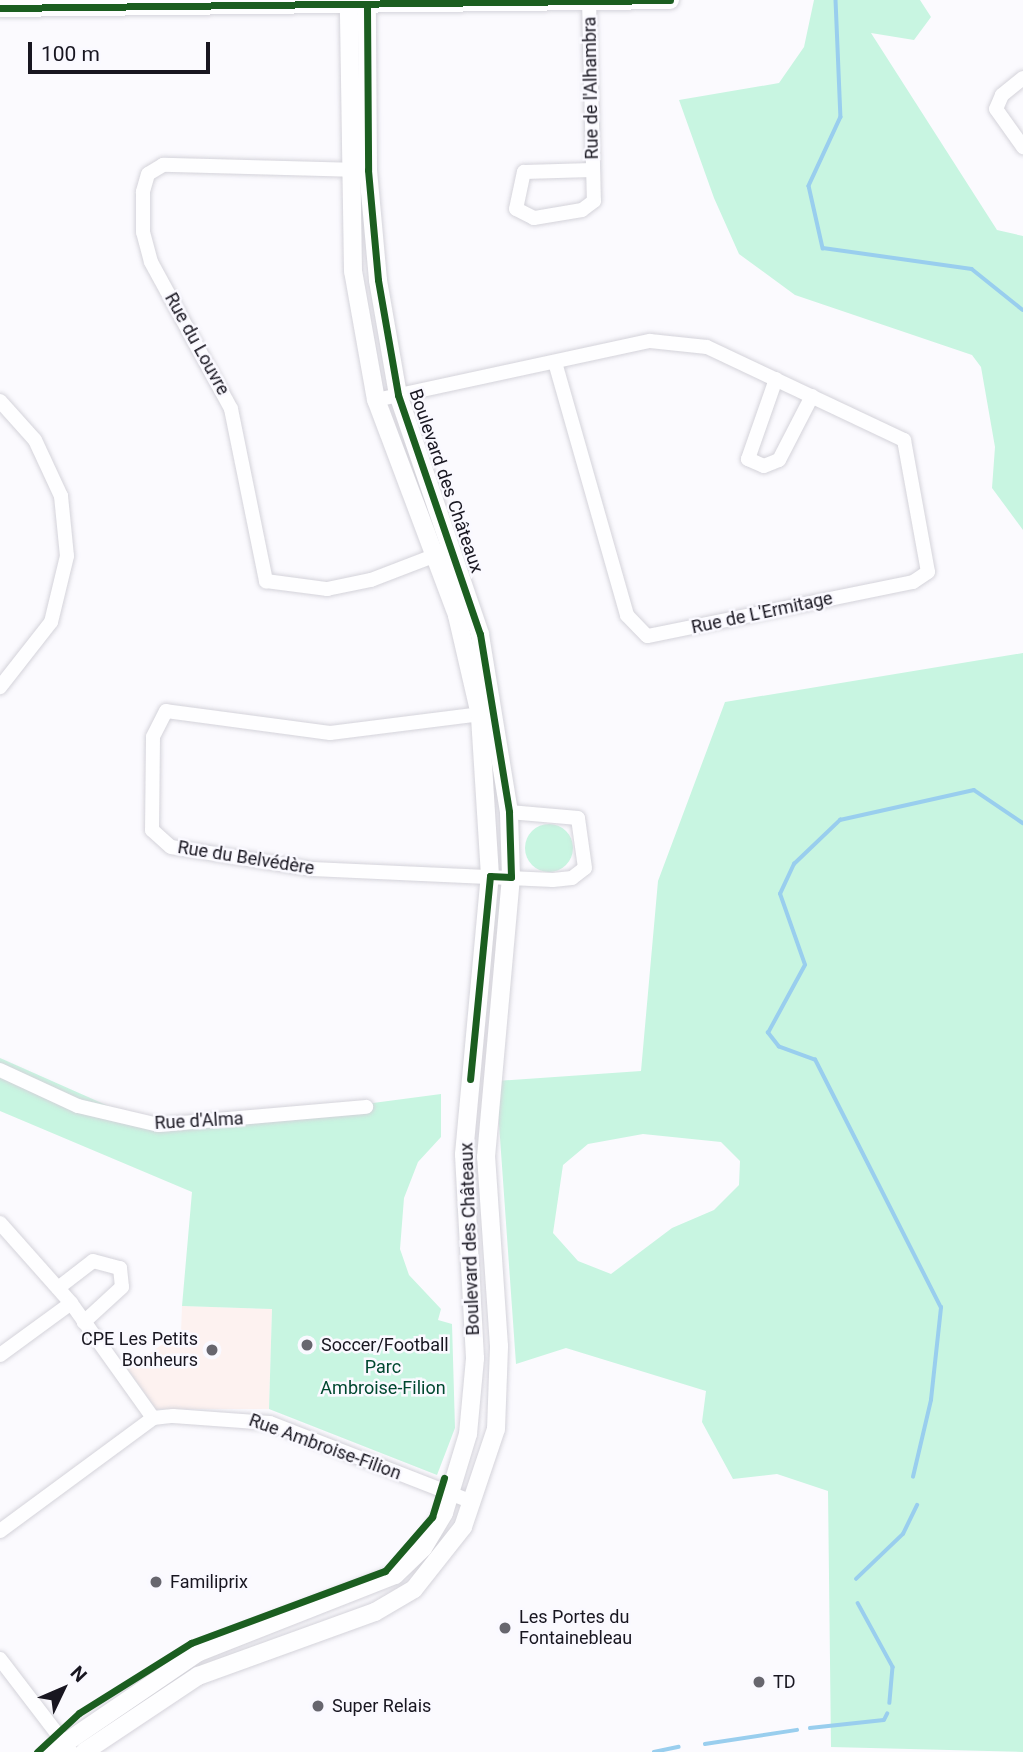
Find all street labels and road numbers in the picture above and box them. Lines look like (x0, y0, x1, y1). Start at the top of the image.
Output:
street label: Rue de l'Alhambra (579, 16, 603, 160)
street label: Rue du Louvre (160, 289, 234, 399)
street label: Boulevard des Châteaux (404, 386, 488, 576)
street label: Rue de L'Ermitage (689, 587, 835, 639)
street label: Rue du Belvédère (176, 837, 316, 879)
street label: Rue d'Alma (154, 1108, 244, 1134)
street label: Boulevard des Châteaux (456, 1142, 484, 1336)
street label: Rue Ambroise-Filion (246, 1409, 404, 1485)

